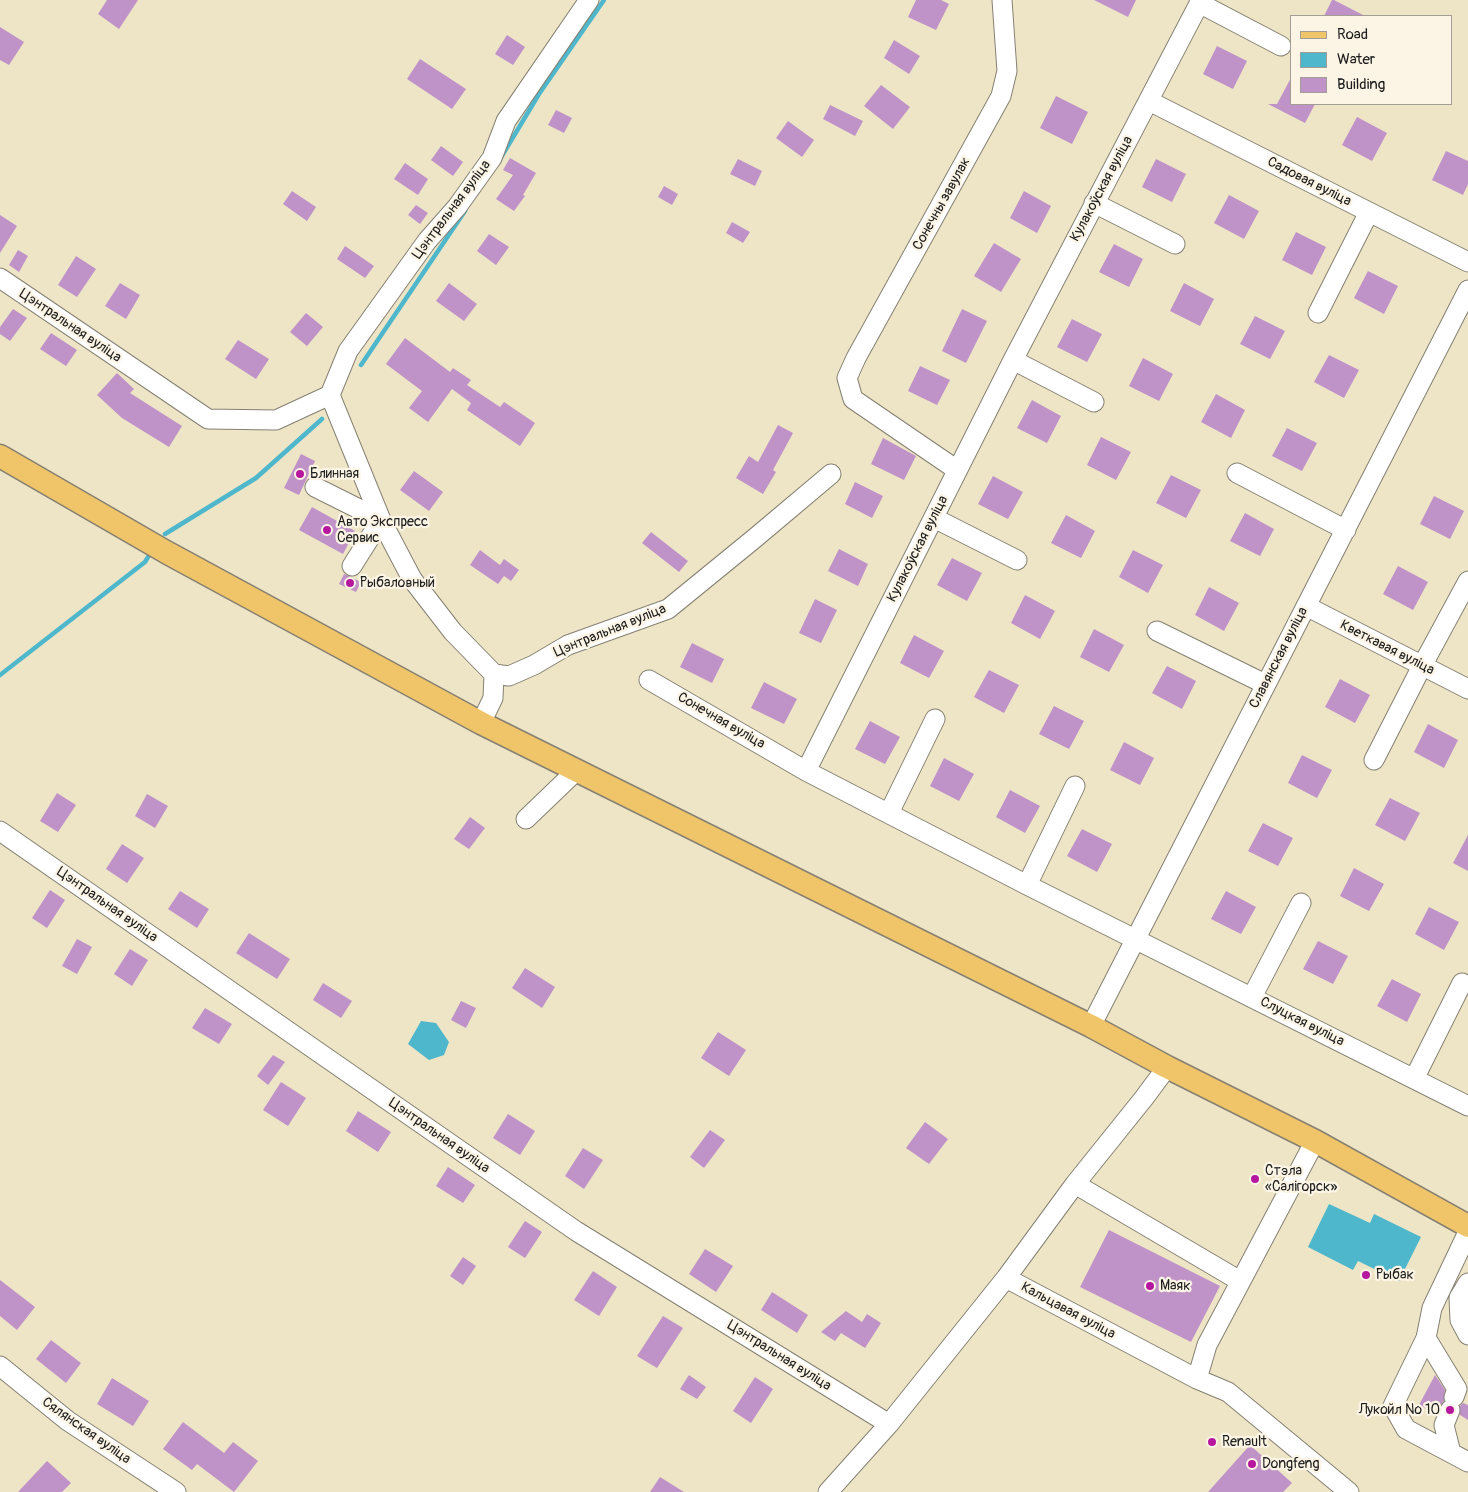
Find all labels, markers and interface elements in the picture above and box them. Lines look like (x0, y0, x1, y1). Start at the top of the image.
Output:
legend (1290, 15, 1453, 105)
text: Road (1337, 25, 1368, 44)
text: Water (1337, 50, 1375, 69)
text: Building (1337, 75, 1385, 94)
street label: Кулакоўская вуліца (1067, 133, 1137, 245)
street label: Садовая вуліца (1264, 154, 1354, 210)
street label: Сонечны завулак (910, 155, 974, 253)
street label: Цэнтральная вуліца (409, 157, 495, 263)
street label: Цэнтральная вуліца (16, 286, 124, 366)
place label: Блинная (310, 466, 359, 482)
marker: Блинная (294, 468, 306, 480)
street label: Кулакоўская вуліца (884, 493, 952, 605)
place label: Авто Экспресс Сервис (337, 514, 428, 546)
marker: Авто Экспресс Сервис (321, 524, 333, 536)
place label: Рыбаловный (360, 575, 435, 591)
marker: Рыбаловный (344, 577, 356, 589)
street label: Цэнтральная вуліца (551, 601, 669, 661)
street label: Славянская вуліца (1246, 605, 1312, 711)
street label: Кветкавая вуліца (1337, 617, 1437, 679)
street label: Сонечная вуліца (674, 689, 768, 753)
street label: Цэнтральная вуліца (53, 864, 161, 946)
street label: Слуцкая вуліца (1257, 994, 1347, 1050)
street label: Цэнтральная вуліца (385, 1095, 493, 1177)
place label: Стэла «Салігорск» (1265, 1163, 1337, 1196)
marker: Стэла «Салігорск» (1249, 1173, 1261, 1185)
place label: Рыбак (1376, 1267, 1414, 1283)
marker: Рыбак (1360, 1269, 1372, 1281)
place label: Маяк (1160, 1278, 1190, 1294)
street label: Кальцавая вуліца (1018, 1279, 1118, 1343)
marker: Маяк (1144, 1280, 1156, 1292)
street label: Цэнтральная вуліца (724, 1317, 834, 1395)
street label: Сялянская вуліца (38, 1394, 134, 1468)
place label: Лукойл № 10 (1359, 1402, 1440, 1418)
marker: Лукойл № 10 (1444, 1404, 1456, 1416)
place label: Renault (1222, 1434, 1267, 1450)
marker: Renault (1206, 1436, 1218, 1448)
place label: Dongfeng (1262, 1456, 1320, 1472)
marker: Dongfeng (1246, 1458, 1258, 1470)

